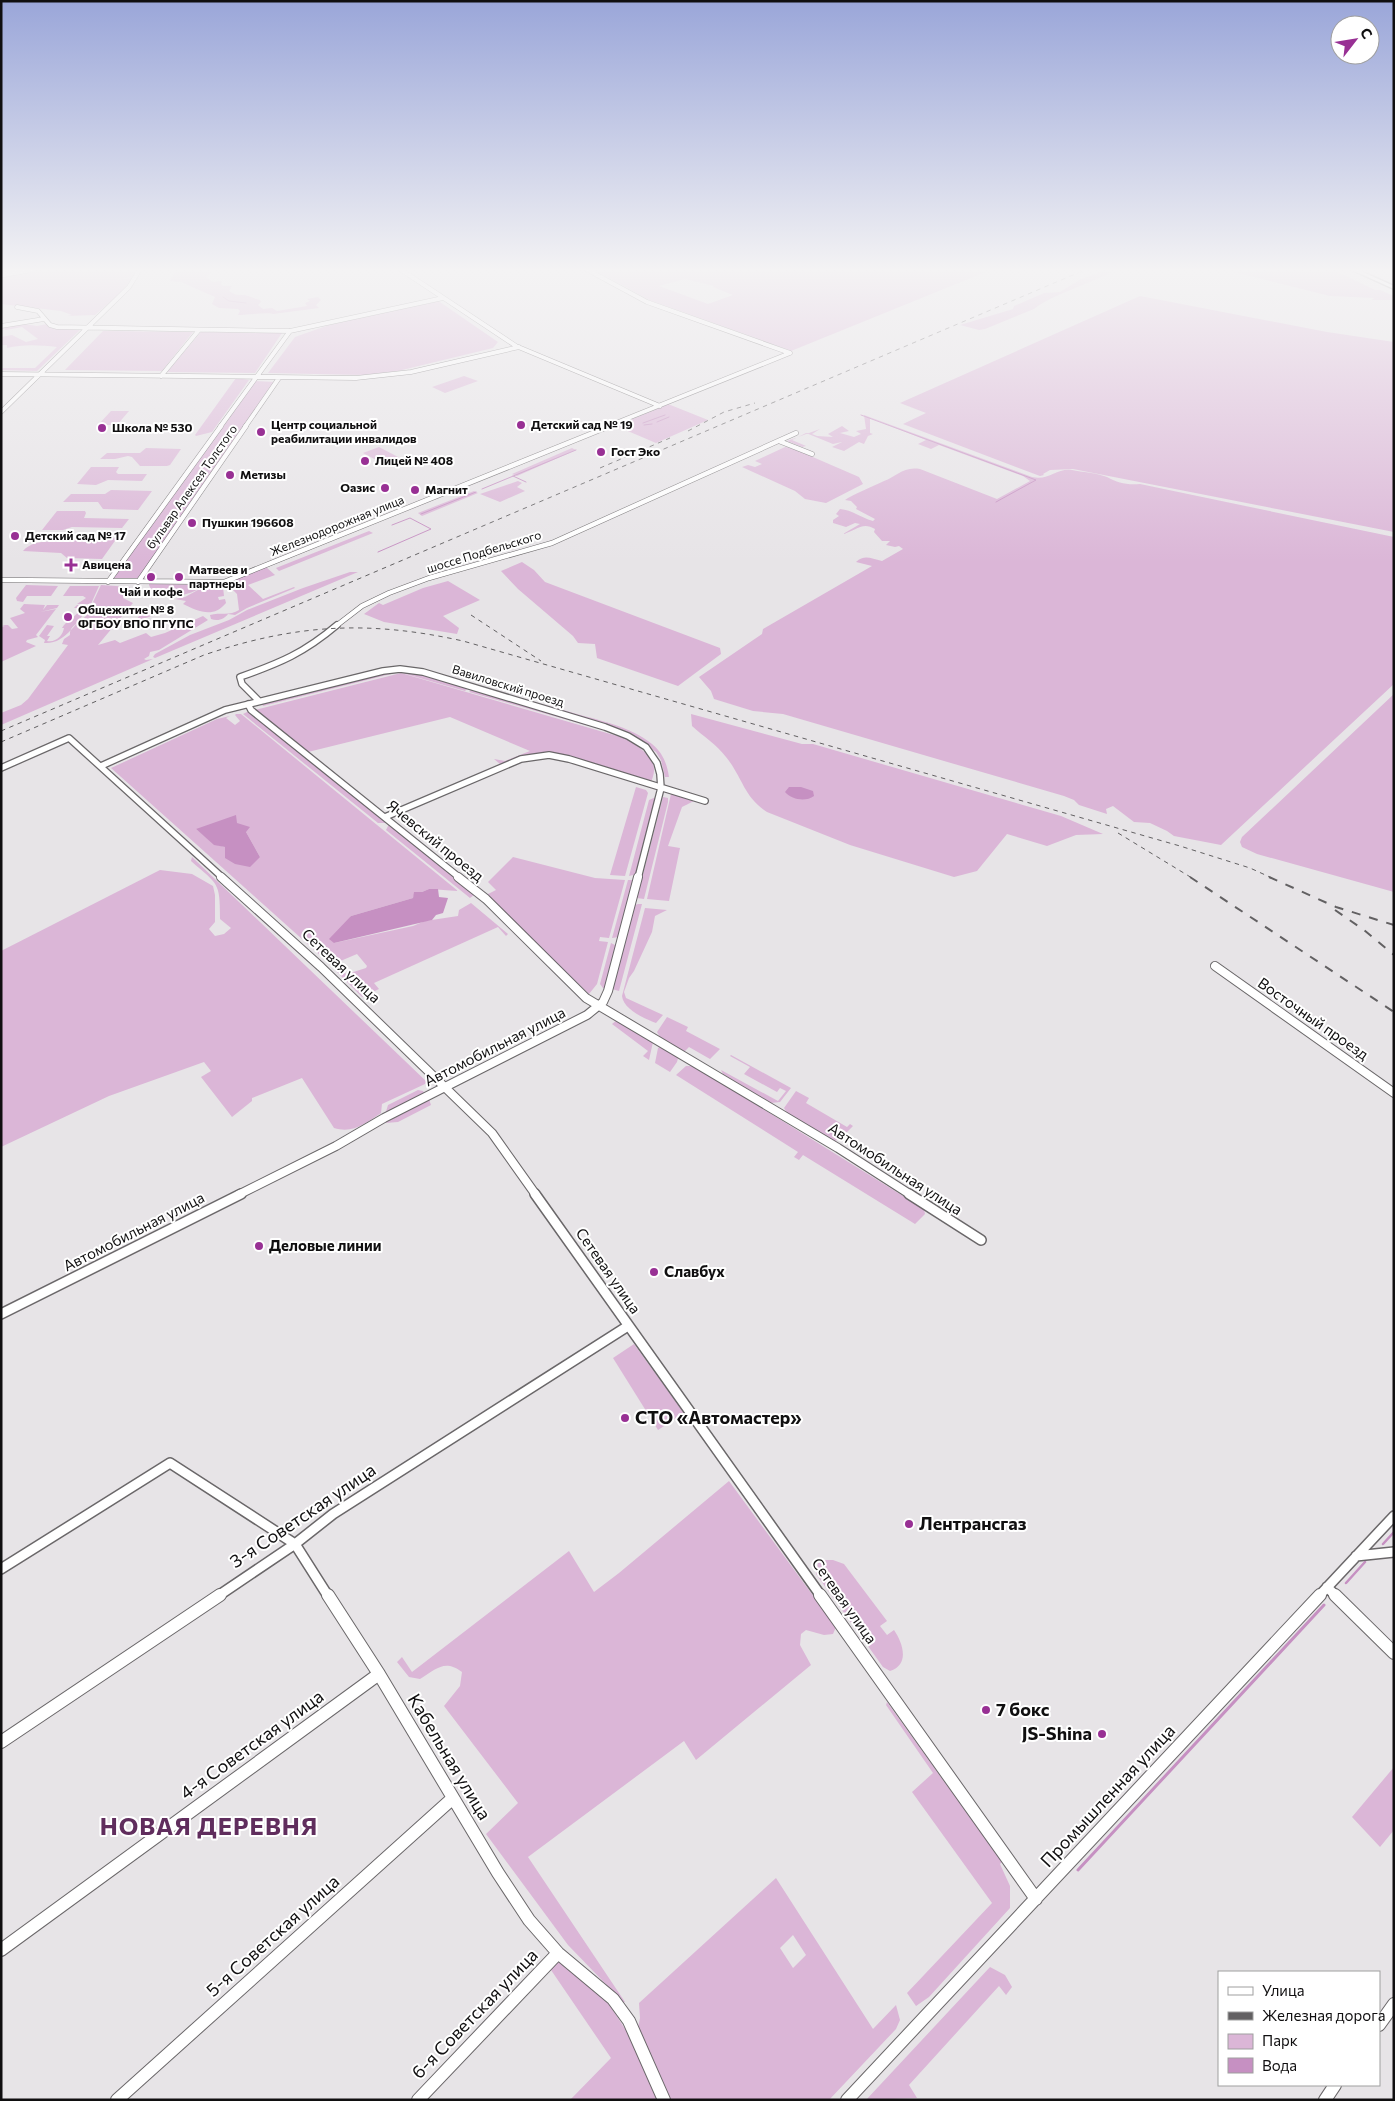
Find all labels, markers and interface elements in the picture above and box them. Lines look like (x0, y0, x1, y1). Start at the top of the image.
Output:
north arrow (1330, 15, 1380, 65)
text: С (1357, 25, 1376, 42)
place label: Центр социальной реабилитации инвалидов (271, 417, 417, 445)
place label: Детский сад № 19 (531, 417, 633, 431)
marker: Детский сад № 19 (515, 419, 527, 431)
place label: Школа № 530 (112, 420, 193, 434)
marker: Школа № 530 (96, 422, 108, 434)
street label: бульвар Алексея Толстого (143, 422, 239, 551)
marker: Центр социальной реабилитации инвалидов (255, 426, 267, 438)
place label: Гост Эко (611, 444, 660, 458)
marker: Гост Эко (595, 446, 607, 458)
place label: Лицей № 408 (375, 453, 453, 467)
marker: Лицей № 408 (359, 455, 371, 467)
place label: Метизы (240, 467, 286, 481)
marker: Метизы (224, 469, 236, 481)
place label: Оазис (340, 480, 375, 494)
marker: Оазис (379, 482, 391, 494)
place label: Магнит (425, 482, 468, 496)
marker: Магнит (409, 484, 421, 496)
street label: Железнодорожная улица (268, 492, 406, 558)
place label: Пушкин 196608 (202, 515, 294, 529)
marker: Пушкин 196608 (186, 517, 198, 529)
street label: шоссе Подбельского (425, 527, 543, 575)
place label: Детский сад № 17 (25, 528, 126, 542)
marker: Детский сад № 17 (9, 530, 21, 542)
place label: Авицена (82, 557, 131, 571)
marker: Авицена (64, 558, 78, 572)
place label: Матвеев и партнеры (189, 562, 248, 590)
marker: Чай и кофе (145, 571, 157, 583)
marker: Матвеев и партнеры (173, 571, 185, 583)
place label: Чай и кофе (120, 584, 182, 598)
place label: Общежитие № 8 ФГБОУ ВПО ПГУПС (78, 602, 194, 630)
marker: Общежитие № 8 ФГБОУ ВПО ПГУПС (62, 611, 74, 623)
street label: Вавиловский проезд (451, 661, 566, 709)
street label: Ячевский проезд (383, 796, 488, 885)
street label: Сетевая улица (299, 924, 385, 1006)
street label: Восточный проезд (1255, 973, 1373, 1063)
street label: Автомобильная улица (421, 1003, 568, 1090)
street label: Автомобильная улица (825, 1118, 966, 1218)
street label: Автомобильная улица (60, 1188, 207, 1275)
street label: Сетевая улица (573, 1224, 645, 1317)
place label: Деловые линии (269, 1236, 381, 1254)
marker: Деловые линии (253, 1240, 265, 1252)
place label: Славбух (664, 1262, 725, 1280)
marker: Славбух (648, 1266, 660, 1278)
place label: СТО «Автомастер» (635, 1406, 802, 1428)
marker: СТО «Автомастер» (619, 1412, 631, 1424)
street label: 3-я Советская улица (225, 1458, 380, 1572)
place label: Лентрансгаз (919, 1512, 1027, 1534)
marker: Лентрансгаз (903, 1518, 915, 1530)
street label: Сетевая улица (809, 1554, 881, 1647)
street label: 4-я Советская улица (175, 1685, 327, 1804)
street label: Кабельная улица (404, 1689, 496, 1824)
place label: 7 бокс (996, 1698, 1050, 1720)
marker: 7 бокс (980, 1704, 992, 1716)
street label: Промышленная улица (1035, 1719, 1179, 1871)
place label: JS-Shina (1022, 1722, 1092, 1744)
marker: JS-Shina (1096, 1728, 1108, 1740)
district label: НОВАЯ ДЕРЕВНЯ (100, 1811, 318, 1840)
street label: 5-я Советская улица (201, 1870, 343, 2001)
street label: 6-я Советская улица (407, 1944, 542, 2083)
legend (1218, 1971, 1380, 2086)
text: Улица (1262, 1981, 1304, 1999)
text: Железная дорога (1262, 2006, 1386, 2024)
text: Парк (1262, 2031, 1298, 2049)
text: Вода (1262, 2056, 1297, 2074)

